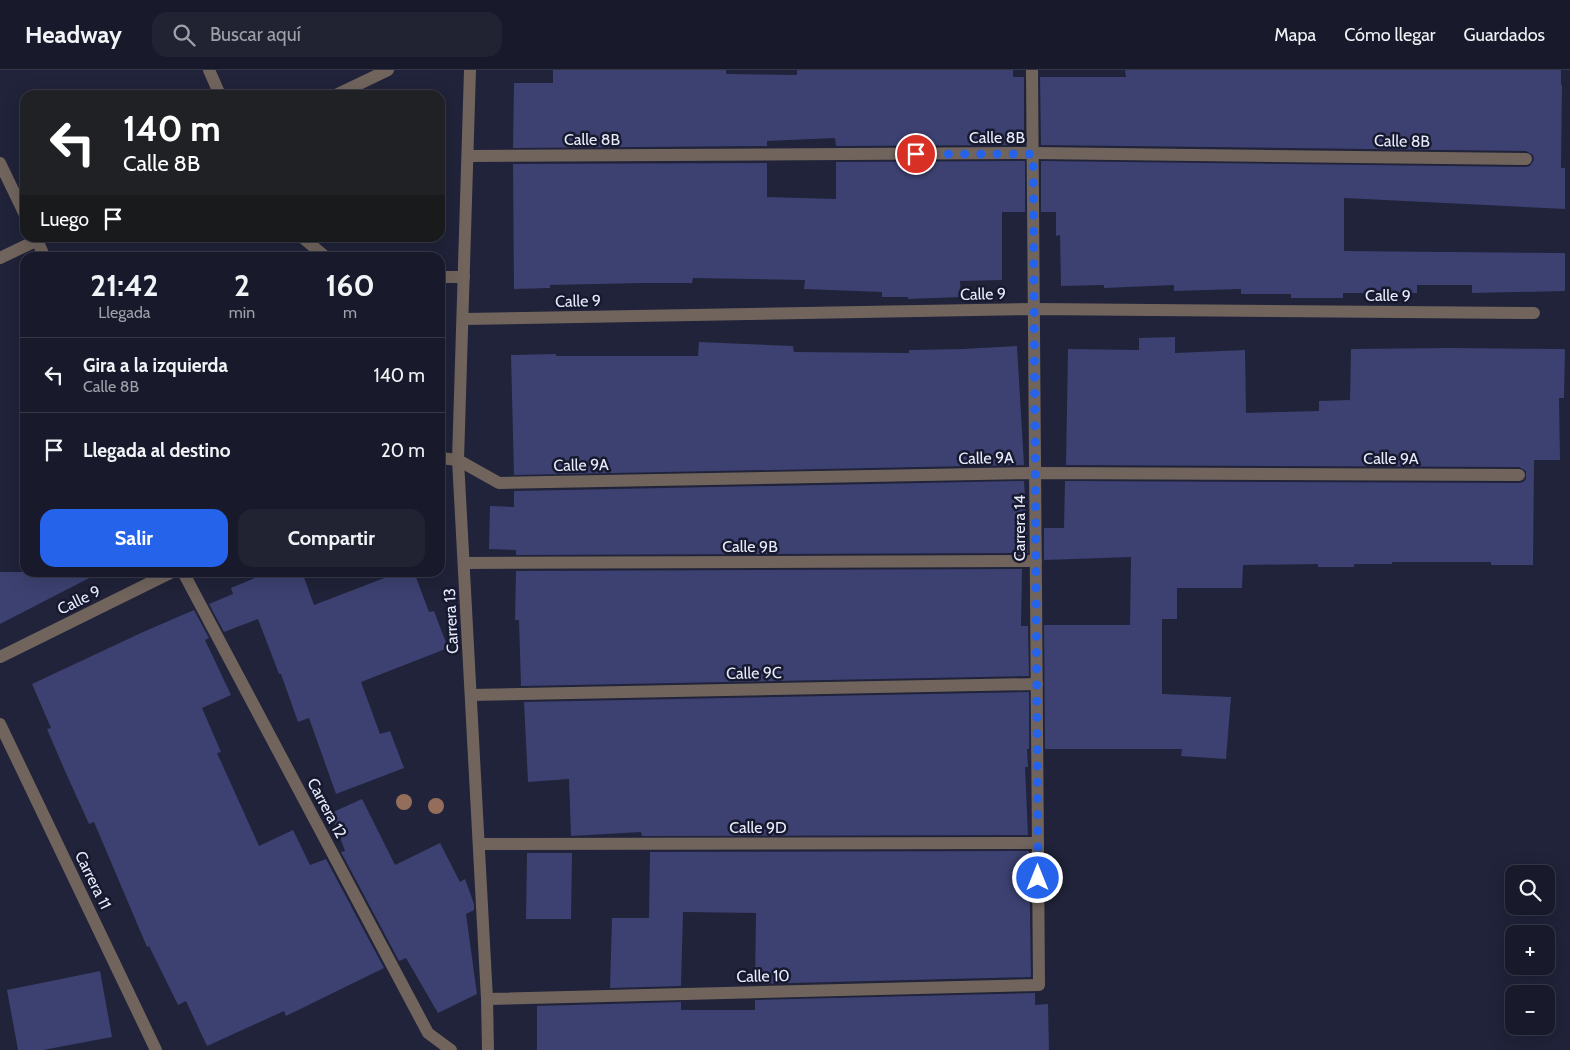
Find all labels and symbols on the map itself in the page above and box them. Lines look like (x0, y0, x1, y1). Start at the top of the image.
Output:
street label: Calle 8B (969, 128, 1025, 147)
street label: Calle 8B (564, 130, 620, 149)
street label: Calle 8B (1374, 131, 1431, 151)
pin (895, 133, 937, 175)
street label: Calle 9 (960, 284, 1006, 304)
street label: Calle 9 (1365, 286, 1411, 305)
street label: Calle 9 (555, 291, 601, 311)
street label: Calle 9A (958, 448, 1014, 468)
street label: Calle 9A (1363, 449, 1419, 468)
street label: Calle 9A (553, 455, 609, 475)
street label: Carrera 14 (1010, 495, 1029, 561)
street label: Calle 9B (722, 537, 778, 556)
street label: Calle 9 (54, 581, 104, 619)
street label: Carrera 13 (440, 588, 462, 654)
street label: Calle 9C (726, 663, 782, 683)
street label: Carrera 12 (303, 775, 351, 841)
street label: Calle 9D (729, 818, 787, 837)
street label: Carrera 11 (71, 848, 115, 912)
position arrow (1011, 851, 1063, 903)
street label: Calle 10 (736, 966, 790, 986)

